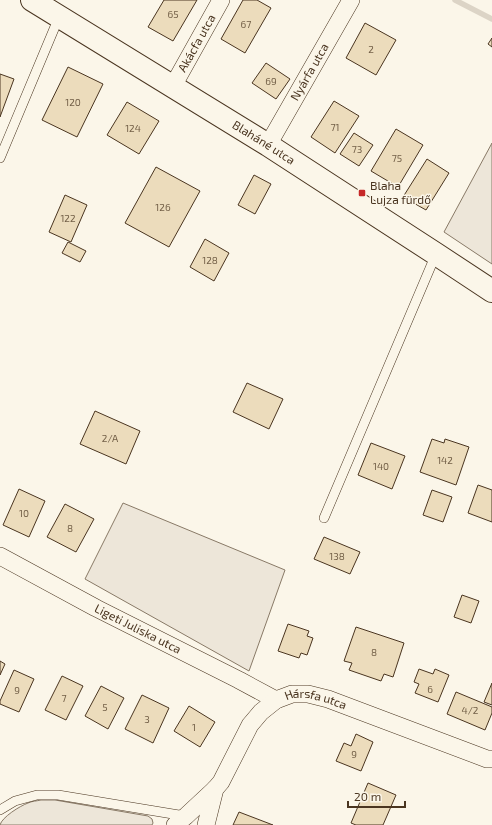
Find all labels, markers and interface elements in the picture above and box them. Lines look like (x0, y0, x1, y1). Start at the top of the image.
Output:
house number: 65 (167, 8, 179, 20)
street label: Akácfa utca (174, 11, 218, 74)
house number: 67 (241, 18, 251, 30)
street label: Nyárfa utca (287, 40, 331, 103)
house number: 2 (368, 43, 374, 55)
house number: 69 (265, 75, 277, 87)
house number: 120 (65, 96, 81, 108)
street label: Blaháné utca (230, 117, 298, 167)
house number: 71 (330, 121, 340, 133)
house number: 124 (125, 122, 141, 134)
house number: 73 (352, 143, 362, 155)
house number: 75 (392, 152, 402, 164)
place label: Blaha Lujza fürdő (370, 178, 431, 207)
marker: Blaha Lujza fürdő (357, 188, 367, 198)
house number: 126 (155, 201, 171, 213)
house number: 122 (60, 212, 76, 224)
house number: 128 (202, 254, 218, 266)
house number: 2/A (102, 432, 119, 444)
house number: 142 (437, 454, 453, 466)
house number: 140 (373, 460, 389, 472)
house number: 10 (19, 507, 29, 519)
house number: 8 (67, 522, 73, 534)
house number: 138 (329, 550, 345, 562)
street label: Ligeti Juliska utca (93, 601, 184, 656)
house number: 8 (371, 646, 377, 658)
house number: 6 (427, 683, 433, 695)
house number: 9 (14, 684, 20, 696)
street label: Hársfa utca (282, 686, 349, 711)
house number: 7 (61, 692, 67, 704)
house number: 5 (102, 701, 108, 713)
house number: 4/2 (462, 704, 479, 716)
house number: 3 (144, 713, 150, 725)
house number: 1 (192, 721, 196, 733)
house number: 9 (351, 748, 357, 760)
scale bar (348, 783, 405, 809)
text: 20 m (354, 789, 381, 803)

